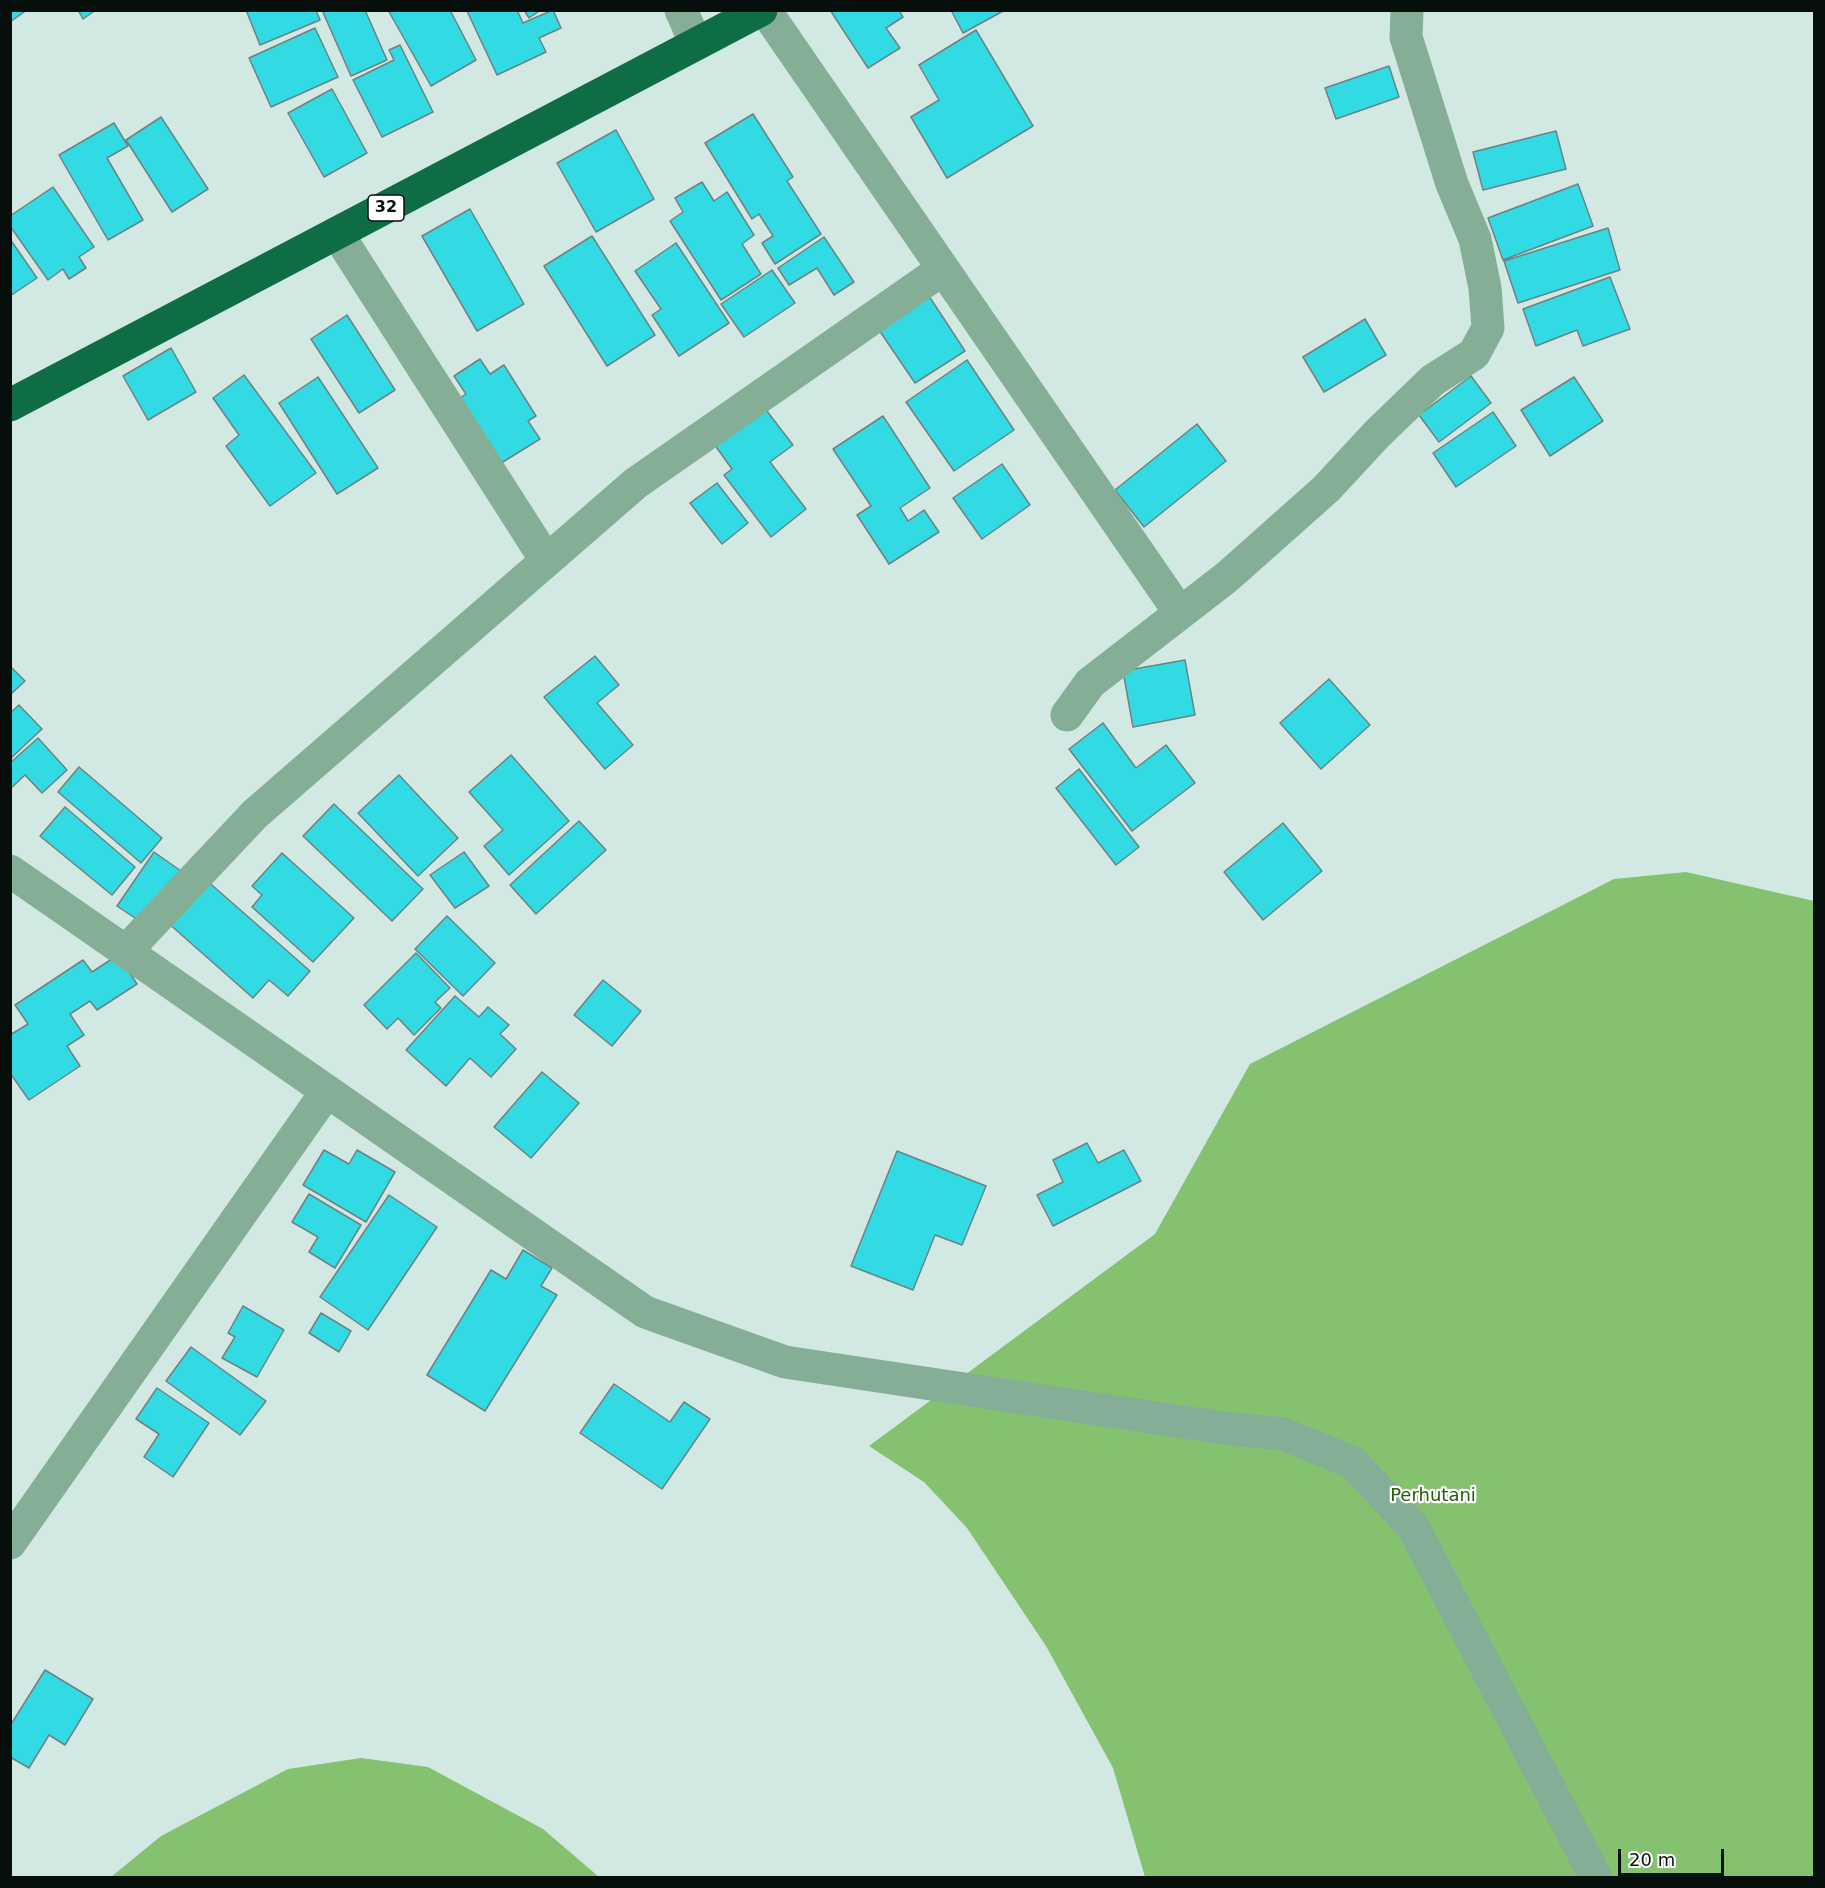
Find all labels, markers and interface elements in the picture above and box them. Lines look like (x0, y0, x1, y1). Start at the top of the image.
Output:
road number: 32 (368, 195, 404, 221)
park label: Perhutani (1390, 1485, 1476, 1507)
scale bar (1621, 1837, 1728, 1875)
text: 20 m (1629, 1849, 1675, 1870)

